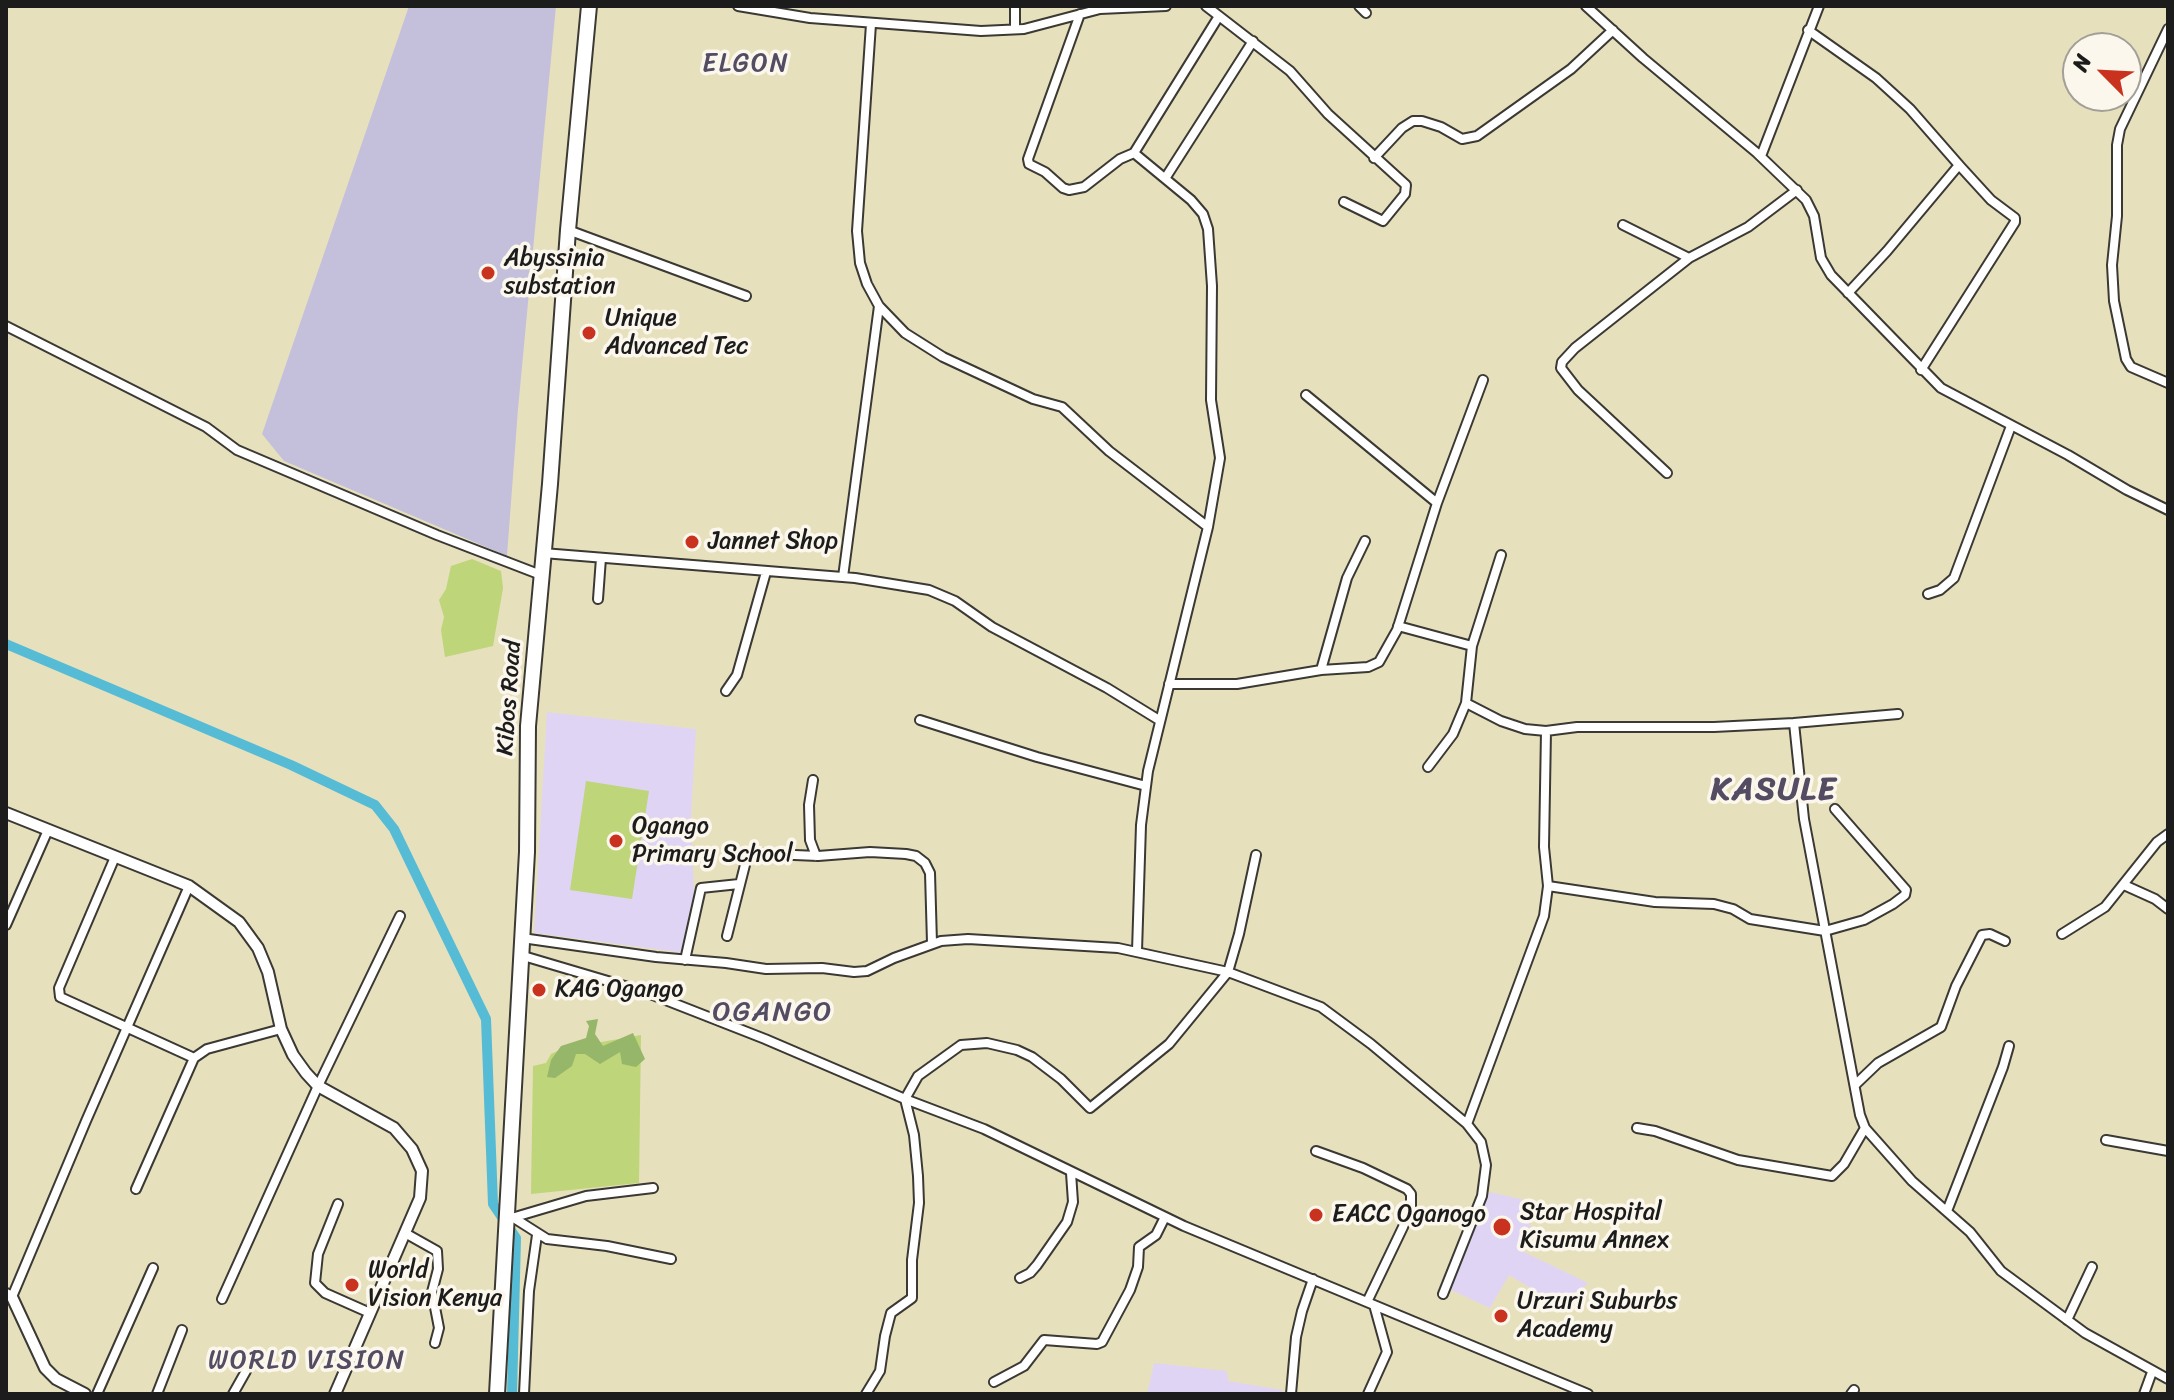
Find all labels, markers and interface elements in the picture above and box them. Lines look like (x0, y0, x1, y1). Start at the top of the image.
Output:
north arrow (2062, 32, 2142, 112)
district label: ELGON (702, 48, 790, 80)
text: N (2061, 48, 2102, 78)
place label: Abyssinia substation (504, 245, 615, 301)
marker: Abyssinia substation (479, 264, 497, 282)
place label: Unique Advanced Tec (605, 305, 748, 361)
marker: Unique Advanced Tec (580, 324, 598, 342)
place label: Jannet Shop (708, 528, 838, 556)
marker: Jannet Shop (683, 533, 701, 551)
street label: Kibos Road (492, 639, 528, 757)
district label: KASULE (1711, 772, 1837, 810)
place label: Ogango Primary School (632, 813, 793, 869)
marker: Ogango Primary School (607, 832, 625, 850)
place label: KAG Ogango (555, 976, 683, 1004)
marker: KAG Ogango (530, 981, 548, 999)
district label: OGANGO (712, 996, 834, 1030)
place label: Star Hospital Kisumu Annex (1520, 1199, 1669, 1255)
place label: EACC Oganogo (1332, 1201, 1486, 1229)
marker: EACC Oganogo (1307, 1206, 1325, 1224)
marker: Star Hospital Kisumu Annex (1491, 1216, 1513, 1238)
place label: World Vision Kenya (368, 1257, 502, 1313)
marker: World Vision Kenya (343, 1276, 361, 1294)
place label: Urzuri Suburbs Academy (1517, 1288, 1677, 1344)
marker: Urzuri Suburbs Academy (1492, 1307, 1510, 1325)
district label: WORLD VISION (209, 1345, 405, 1377)

